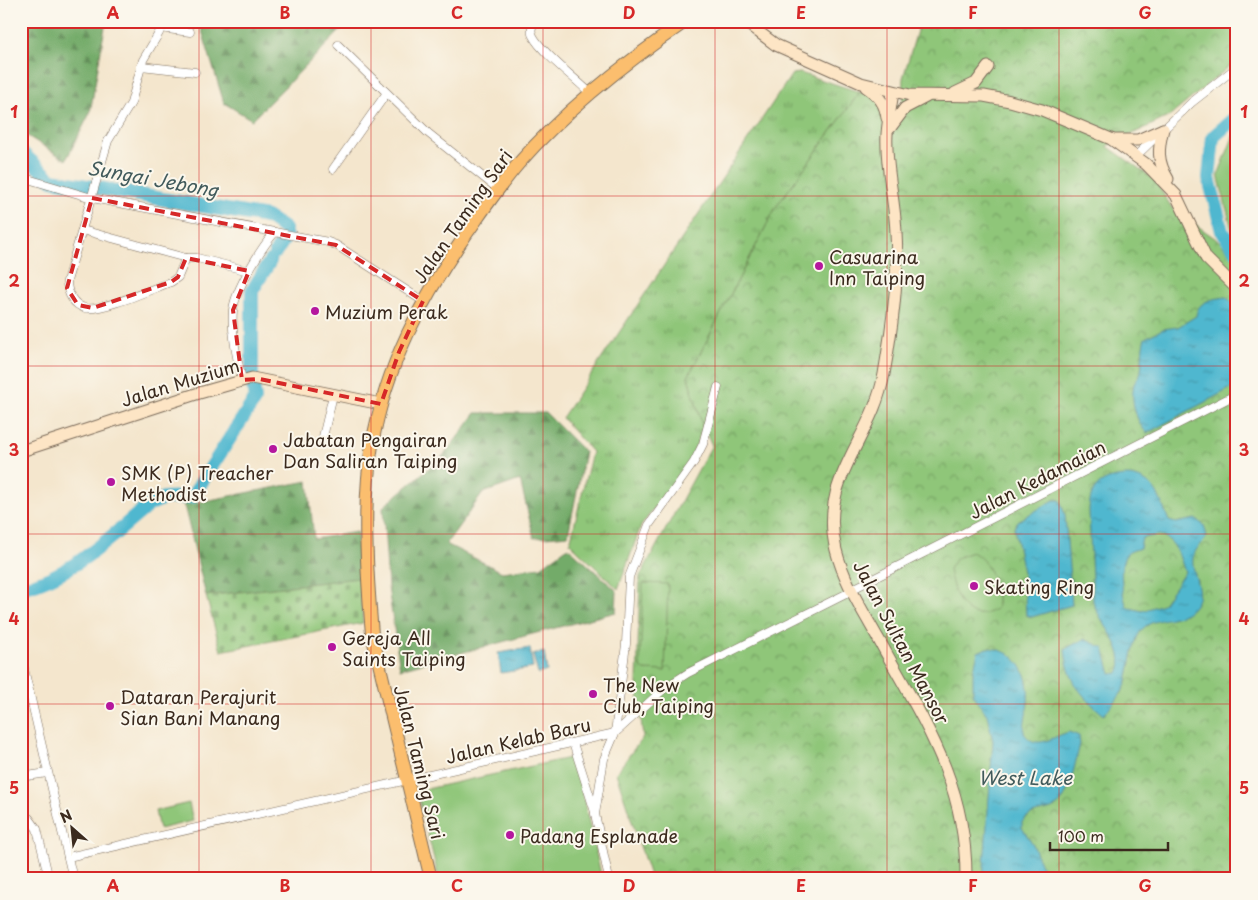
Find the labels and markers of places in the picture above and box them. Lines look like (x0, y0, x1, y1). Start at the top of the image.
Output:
place label: Casuarina Inn Taiping (829, 243, 925, 291)
marker: Casuarina Inn Taiping (813, 260, 825, 272)
place label: Muzium Perak (325, 298, 448, 325)
marker: Muzium Perak (309, 305, 321, 317)
place label: Jabatan Pengairan Dan Saliran Taiping (283, 426, 457, 474)
marker: Jabatan Pengairan Dan Saliran Taiping (267, 443, 279, 455)
place label: SMK (P) Treacher Methodist (121, 459, 274, 507)
marker: SMK (P) Treacher Methodist (105, 476, 117, 488)
place label: Skating Ring (984, 573, 1094, 600)
marker: Skating Ring (968, 580, 980, 592)
place label: Gereja All Saints Taiping (342, 624, 466, 672)
marker: Gereja All Saints Taiping (326, 641, 338, 653)
place label: The New Club, Taiping (603, 671, 714, 719)
place label: Dataran Perajurit Sian Bani Manang (120, 683, 280, 731)
marker: The New Club, Taiping (587, 688, 599, 700)
marker: Dataran Perajurit Sian Bani Manang (104, 700, 116, 712)
place label: Padang Esplanade (520, 822, 678, 849)
marker: Padang Esplanade (504, 829, 516, 841)

